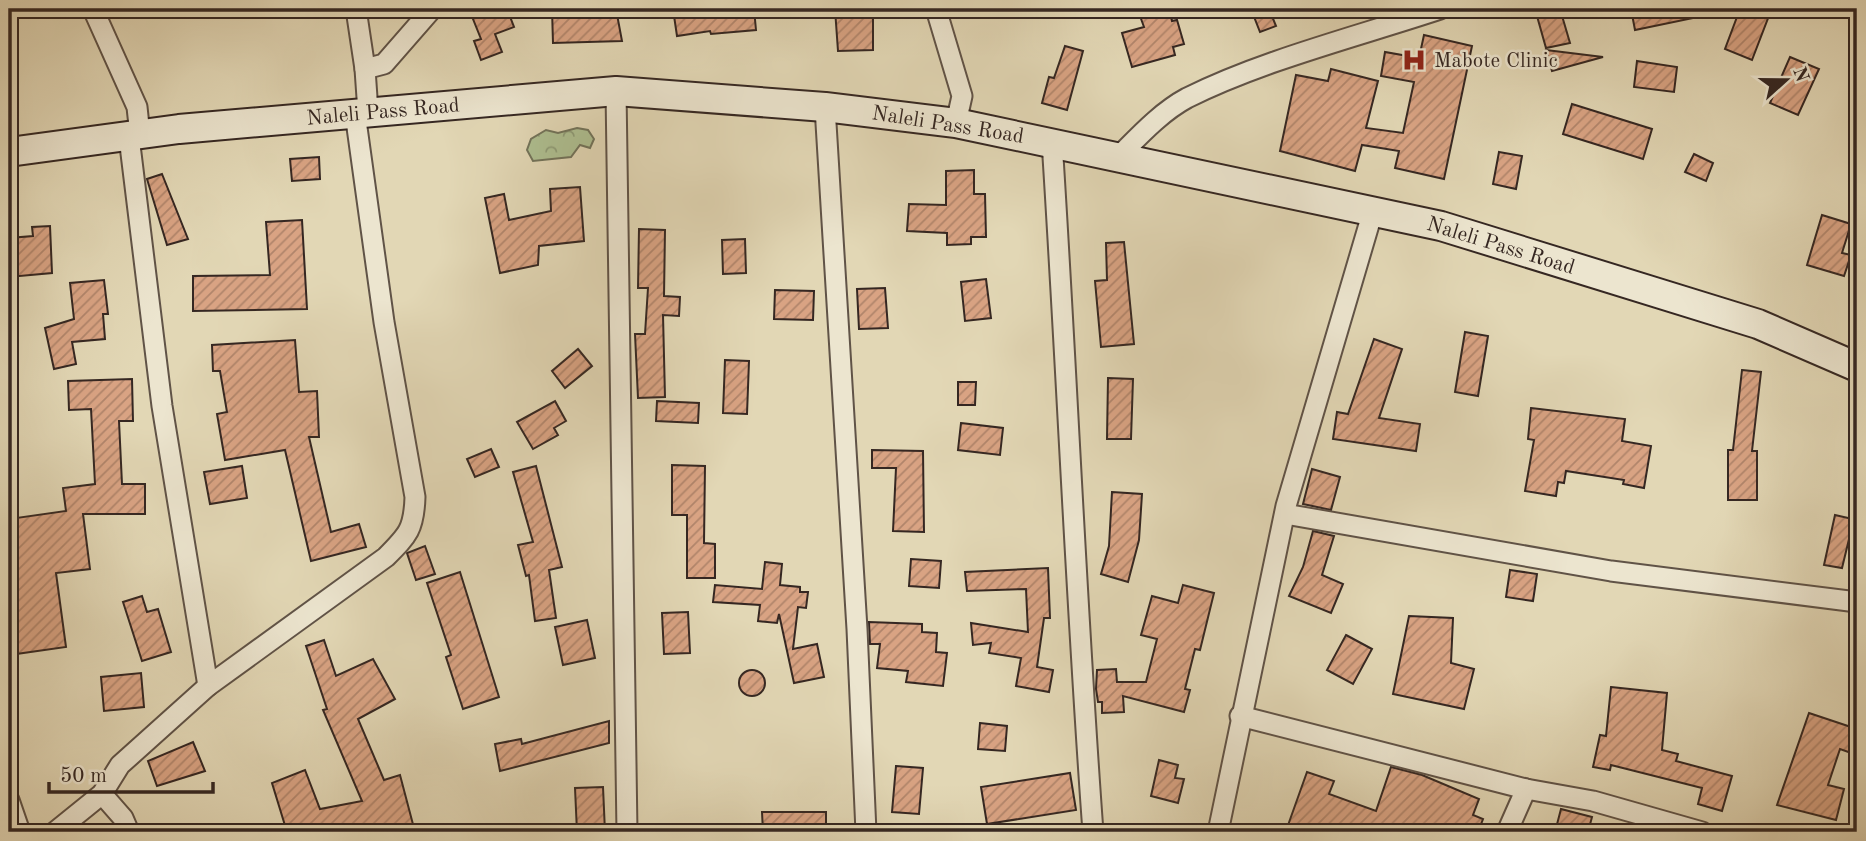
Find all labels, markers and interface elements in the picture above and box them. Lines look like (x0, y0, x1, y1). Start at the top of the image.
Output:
hospital icon: Mabote Clinic (1400, 46, 1428, 74)
north arrow (1750, 46, 1820, 116)
place label: Mabote Clinic (1434, 51, 1558, 72)
text: N (1788, 65, 1811, 85)
street label: Naleli Pass Road (306, 95, 461, 130)
street label: Naleli Pass Road (870, 103, 1025, 148)
street label: Naleli Pass Road (1424, 214, 1577, 279)
scale bar (49, 750, 214, 794)
text: 50 m (60, 766, 107, 787)

